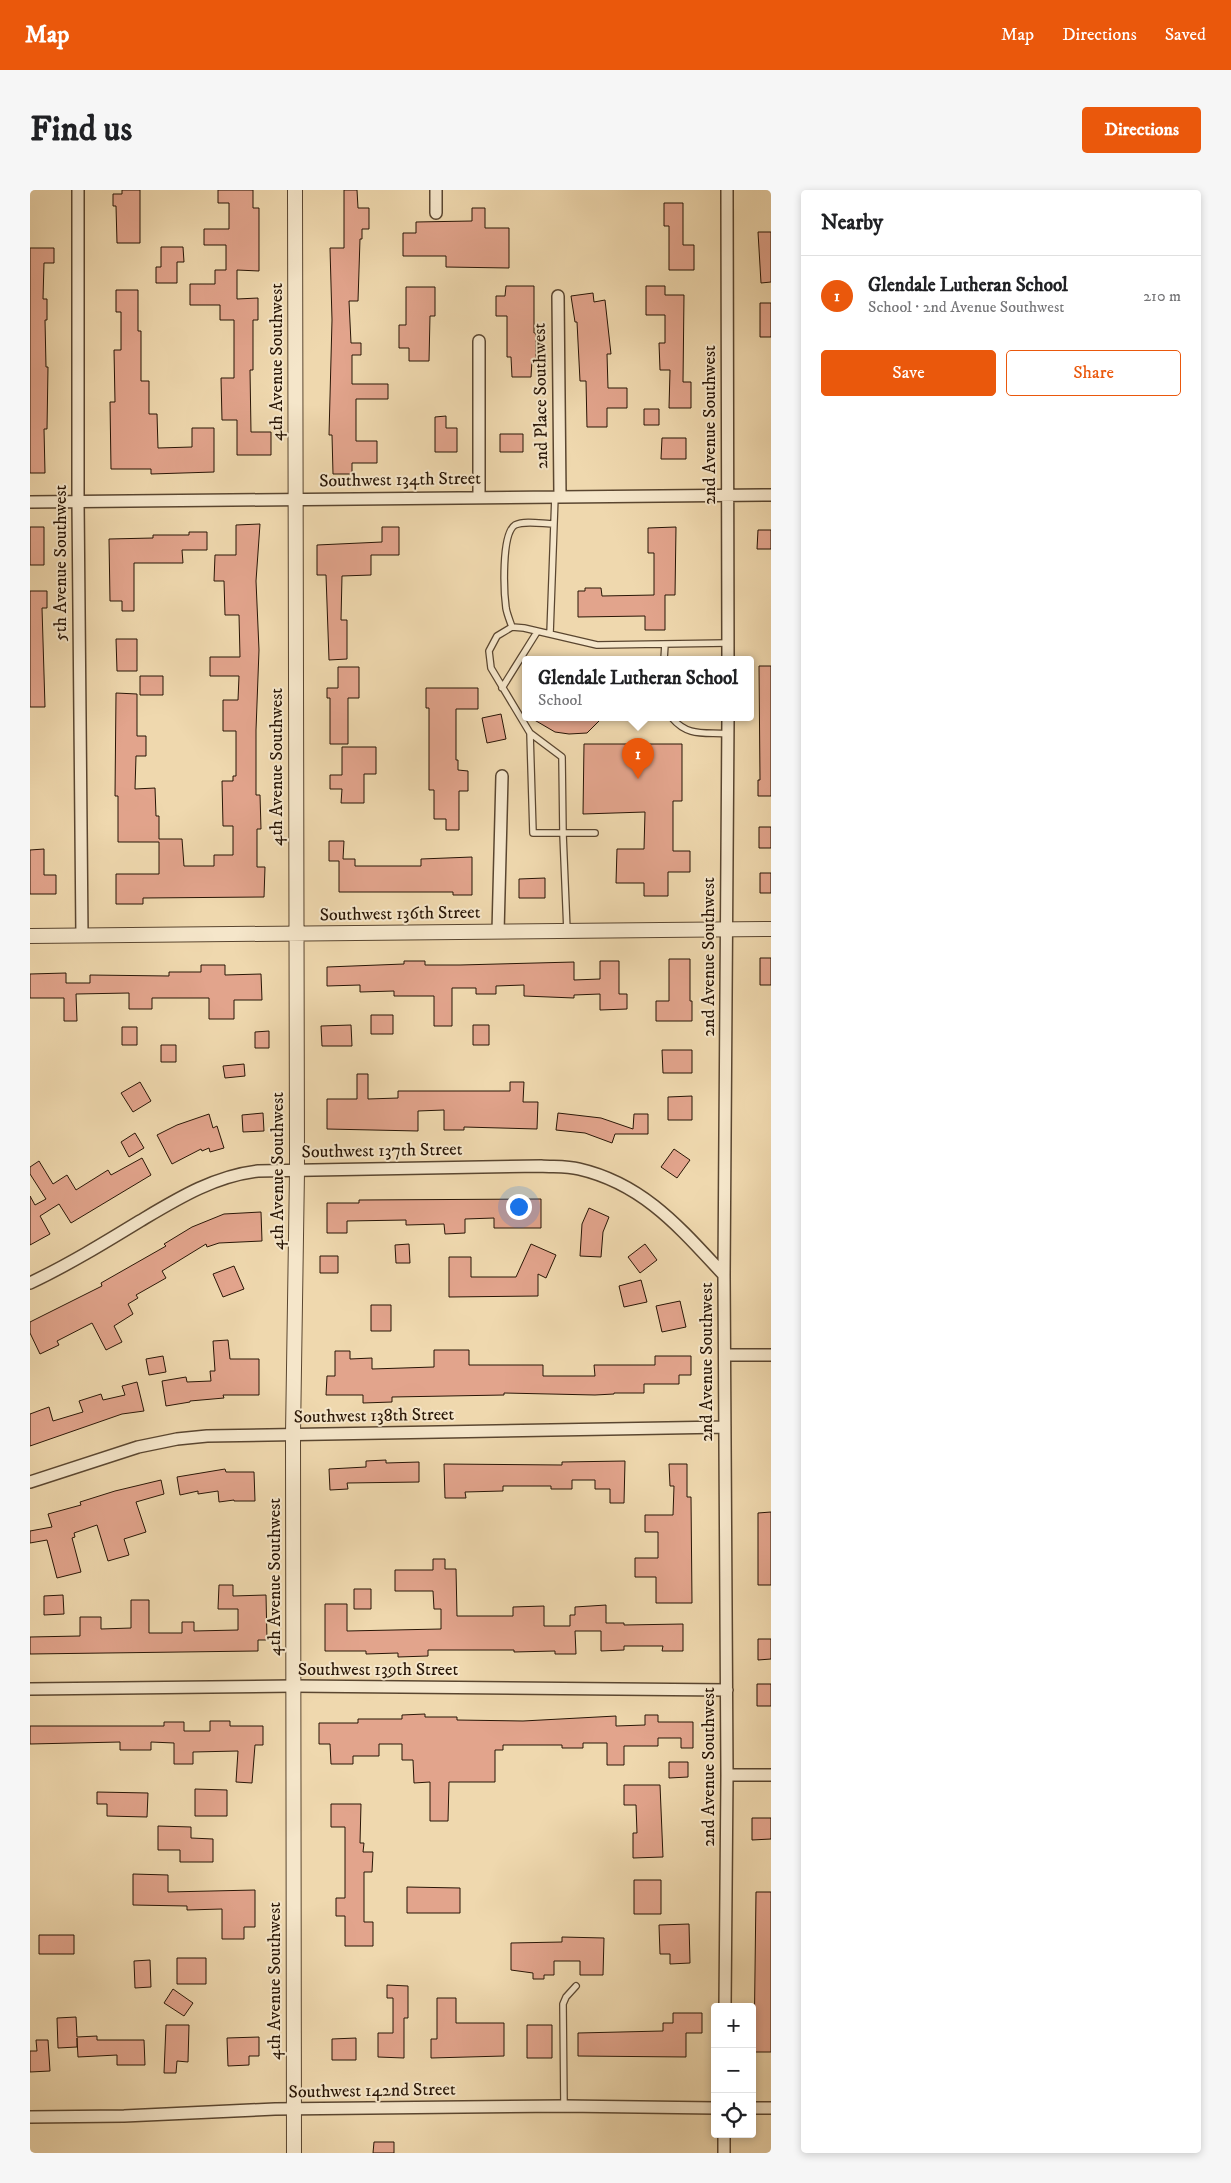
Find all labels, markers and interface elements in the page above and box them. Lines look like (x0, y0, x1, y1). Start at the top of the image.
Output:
text: Map (25, 20, 69, 50)
text: Map (1001, 24, 1034, 46)
text: Directions (1062, 24, 1137, 46)
text: Saved (1165, 24, 1206, 46)
button: Directions (1082, 107, 1201, 153)
text: Find us (30, 108, 132, 152)
text: Nearby (821, 210, 883, 236)
text: Glendale Lutheran School (868, 274, 1068, 297)
street label: 4th Avenue Southwest (266, 283, 288, 441)
text: 1 (834, 286, 840, 306)
text: 210 m (1143, 286, 1181, 306)
text: School · 2nd Avenue Southwest (868, 297, 1064, 317)
street label: 2nd Place Southwest (529, 322, 553, 469)
street label: 2nd Avenue Southwest (699, 345, 721, 505)
button: Save (821, 350, 996, 396)
button: Share (1006, 350, 1181, 396)
street label: Southwest 134th Street (319, 468, 481, 492)
street label: 5th Avenue Southwest (50, 485, 72, 641)
popup (522, 656, 754, 721)
text: Glendale Lutheran School (538, 667, 738, 690)
street label: 4th Avenue Southwest (266, 688, 288, 846)
text: School (538, 690, 582, 710)
pin: 1 (622, 738, 654, 779)
street label: 2nd Avenue Southwest (698, 877, 720, 1037)
street label: Southwest 136th Street (319, 902, 481, 926)
street label: 4th Avenue Southwest (267, 1092, 289, 1250)
street label: Southwest 137th Street (301, 1139, 463, 1163)
your location (506, 1194, 532, 1220)
street label: 2nd Avenue Southwest (696, 1282, 718, 1442)
street label: Southwest 138th Street (294, 1404, 455, 1428)
street label: 4th Avenue Southwest (264, 1498, 286, 1656)
street label: Southwest 139th Street (298, 1659, 458, 1681)
street label: 2nd Avenue Southwest (698, 1687, 720, 1847)
street label: 4th Avenue Southwest (264, 1902, 286, 2060)
map controls (711, 2003, 756, 2138)
button: + (711, 2003, 756, 2048)
button: − (711, 2048, 756, 2093)
street label: Southwest 142nd Street (288, 2079, 456, 2103)
button: locate (711, 2093, 756, 2138)

